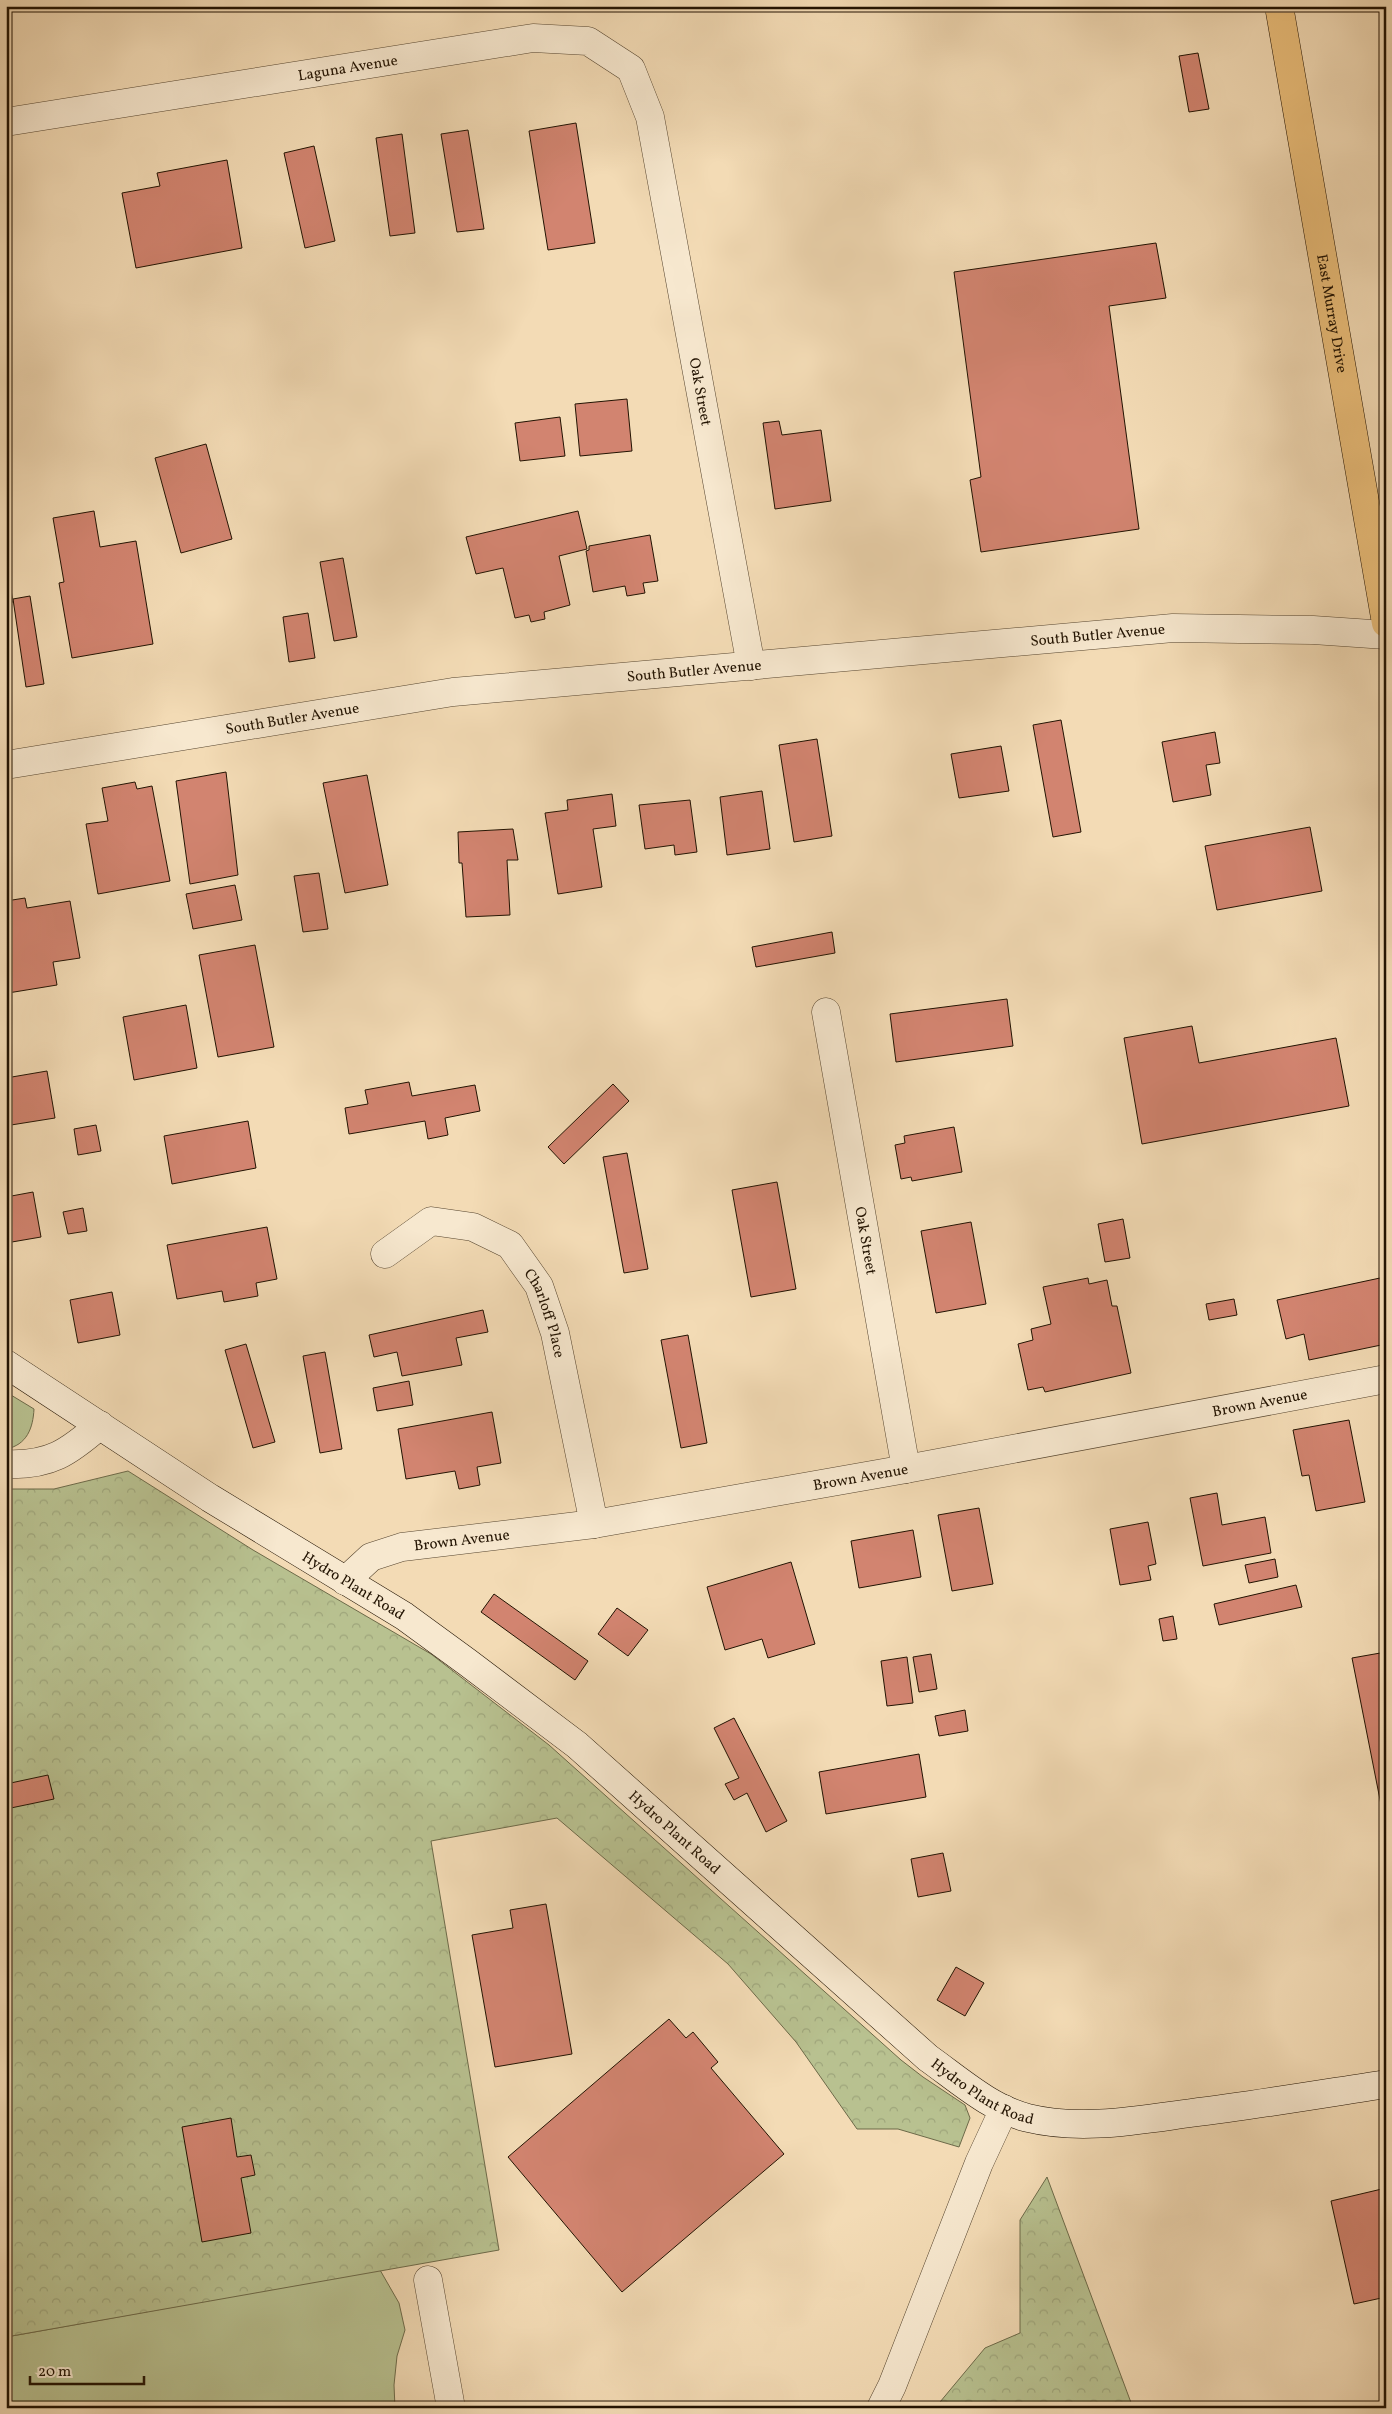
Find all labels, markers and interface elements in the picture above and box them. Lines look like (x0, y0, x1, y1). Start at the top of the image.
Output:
street label: Laguna Avenue (297, 51, 399, 87)
street label: East Murray Drive (1310, 253, 1351, 375)
street label: Oak Street (682, 356, 716, 428)
street label: South Butler Avenue (1029, 620, 1166, 653)
street label: South Butler Avenue (626, 656, 762, 689)
street label: South Butler Avenue (224, 698, 361, 741)
street label: Oak Street (848, 1205, 881, 1277)
street label: Charloff Place (518, 1265, 569, 1360)
street label: Brown Avenue (1211, 1385, 1309, 1423)
street label: Brown Avenue (812, 1460, 910, 1497)
street label: Brown Avenue (413, 1525, 511, 1557)
street label: Hydro Plant Road (297, 1547, 408, 1626)
street label: Hydro Plant Road (623, 1787, 724, 1880)
street label: Hydro Plant Road (926, 2054, 1036, 2131)
scale bar (30, 2354, 144, 2386)
text: 20 m (38, 2362, 71, 2383)

